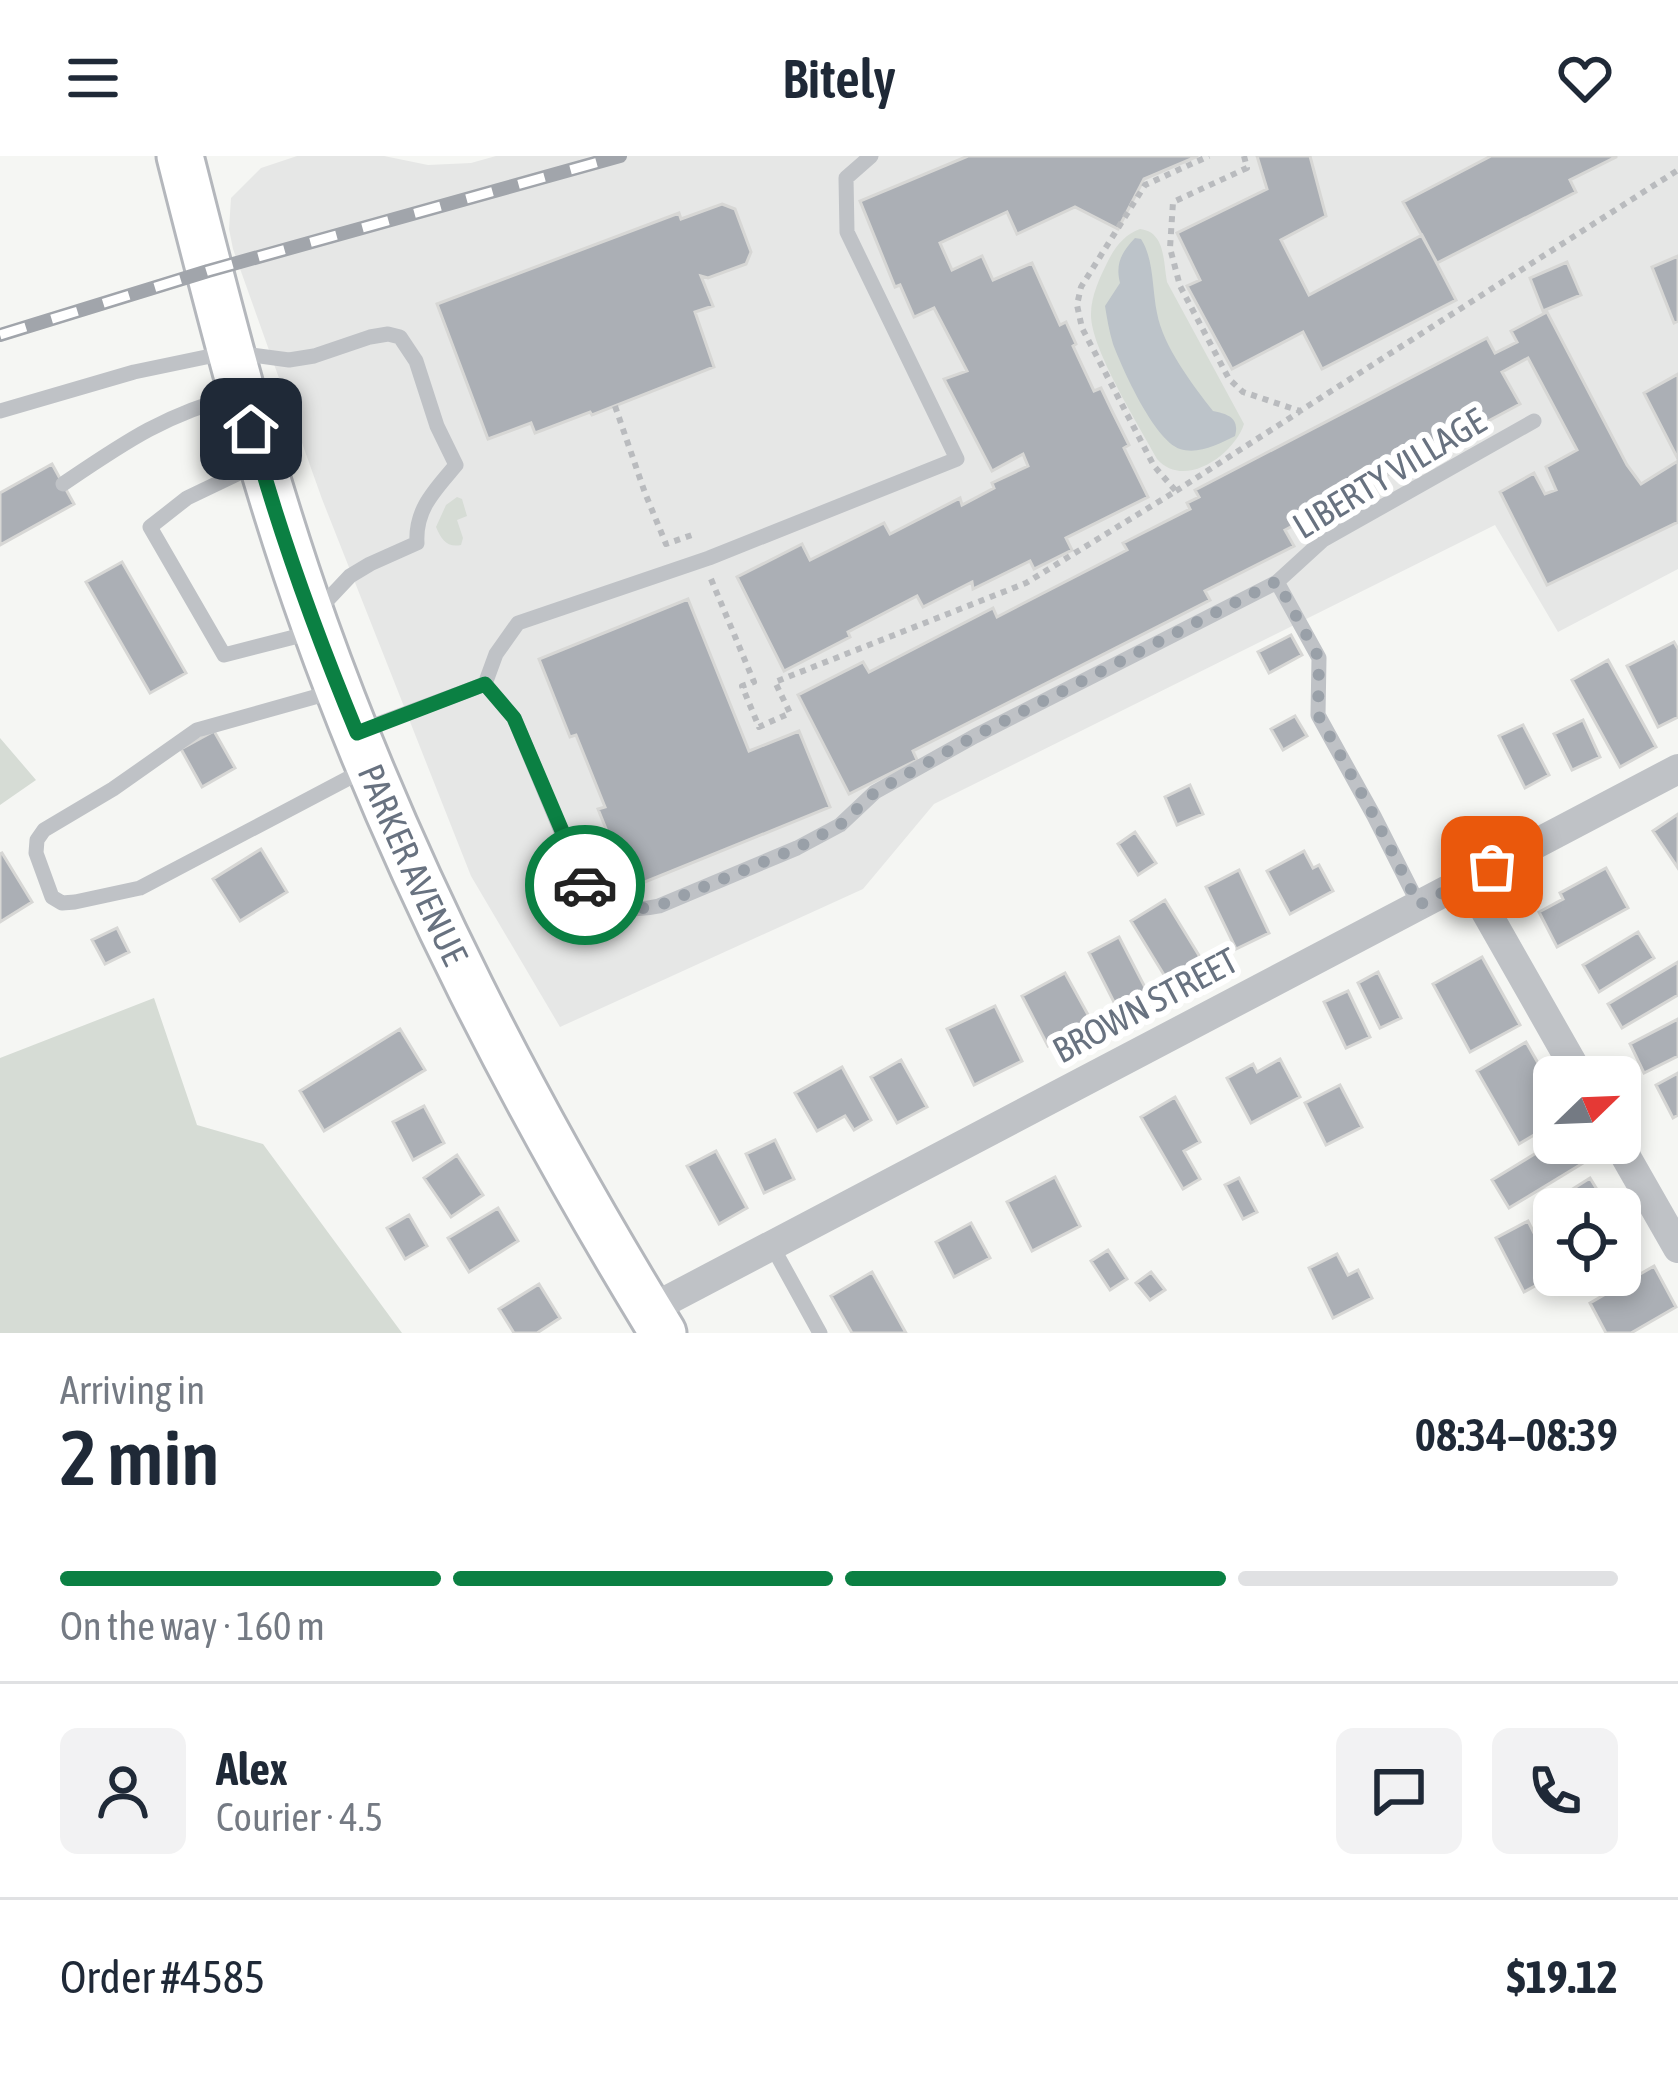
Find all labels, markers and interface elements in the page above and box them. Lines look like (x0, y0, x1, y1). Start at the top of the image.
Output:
icon: menu (60, 45, 126, 111)
icon: heart (1552, 45, 1618, 111)
text: Bitely (782, 48, 896, 109)
pin (200, 378, 302, 480)
icon: home (218, 396, 284, 462)
street label: LIBERTY VILLAGE (1285, 399, 1493, 547)
street label: PARKER AVENUE (350, 758, 477, 972)
pin (1441, 816, 1543, 918)
courier (525, 825, 645, 945)
icon: bag (1459, 834, 1525, 900)
icon: car (552, 852, 618, 918)
street label: BROWN STREET (1046, 939, 1245, 1071)
north arrow (1533, 1056, 1641, 1164)
map controls (1533, 1056, 1641, 1296)
button: locate (1533, 1188, 1641, 1296)
text: Arriving in (60, 1368, 205, 1412)
text: 08:34–08:39 (1415, 1409, 1618, 1461)
text: 2 min (60, 1412, 219, 1502)
text: On the way · 160 m (60, 1604, 325, 1648)
button: person (60, 1728, 186, 1854)
button: chat (1336, 1728, 1462, 1854)
button: phone (1492, 1728, 1618, 1854)
text: Alex (216, 1743, 288, 1795)
text: Courier · 4.5 (216, 1795, 383, 1839)
text: Order #4585 (60, 1951, 265, 2003)
text: $19.12 (1506, 1951, 1618, 2003)

